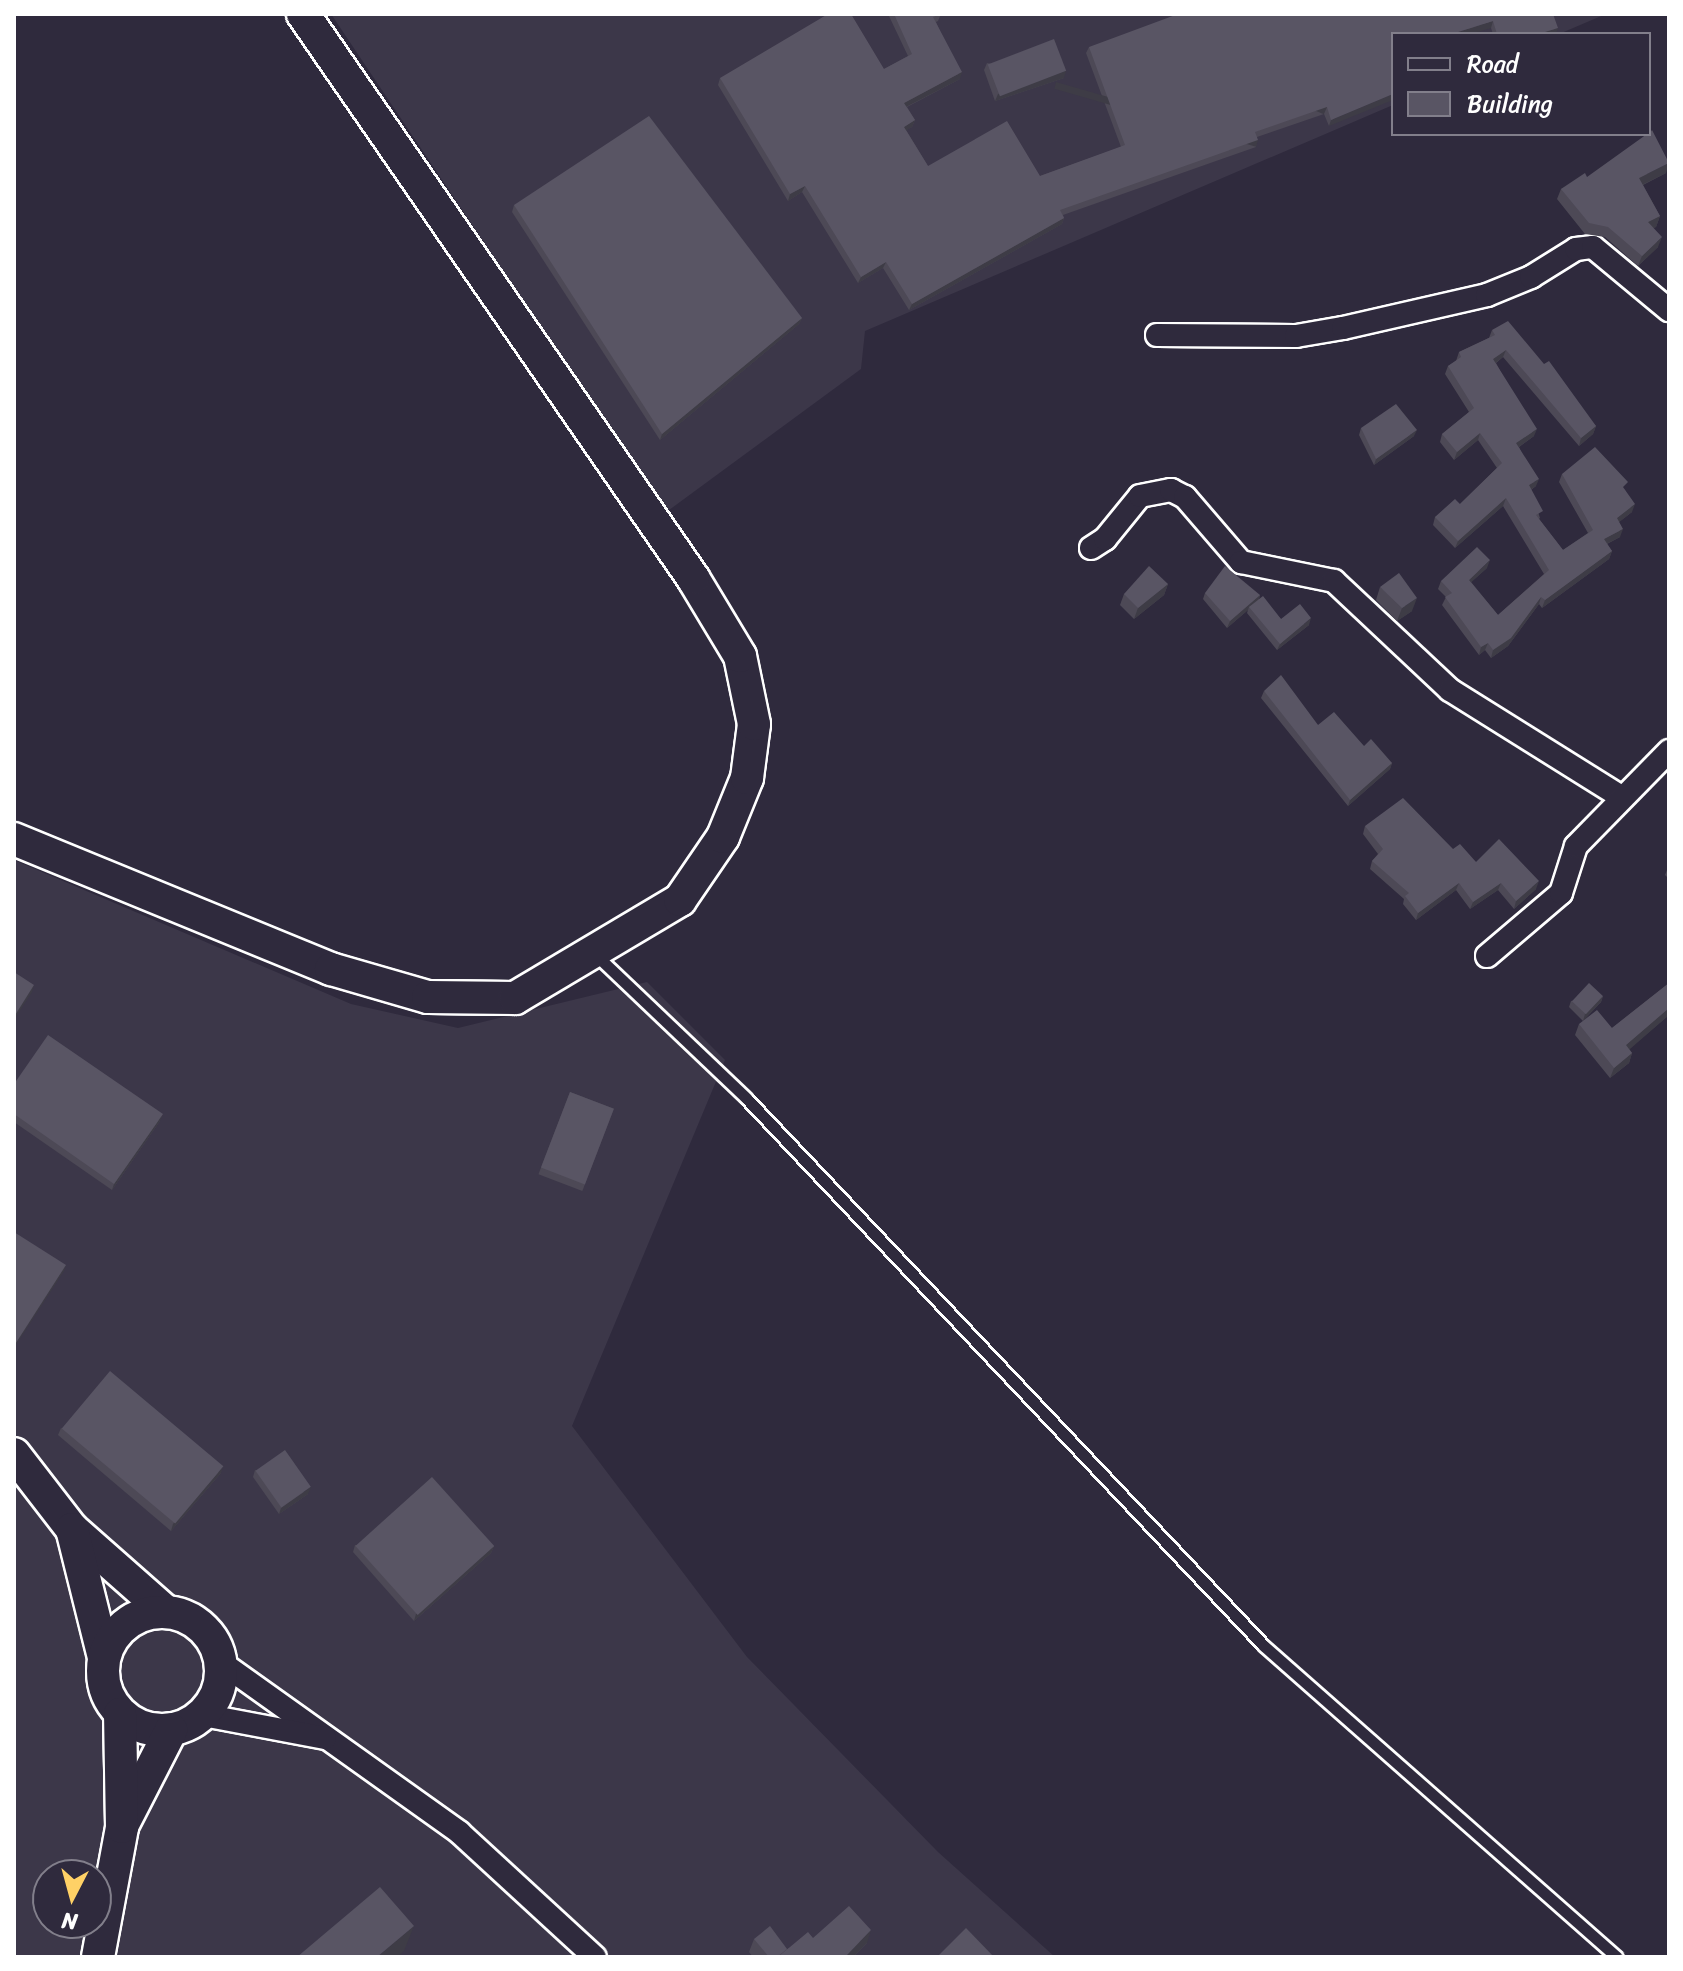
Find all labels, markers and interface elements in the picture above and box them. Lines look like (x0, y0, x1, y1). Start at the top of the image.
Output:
legend (1391, 32, 1651, 136)
text: Road (1467, 43, 1518, 85)
text: Building (1467, 83, 1553, 125)
north arrow (32, 1859, 112, 1939)
text: N (60, 1901, 79, 1942)

